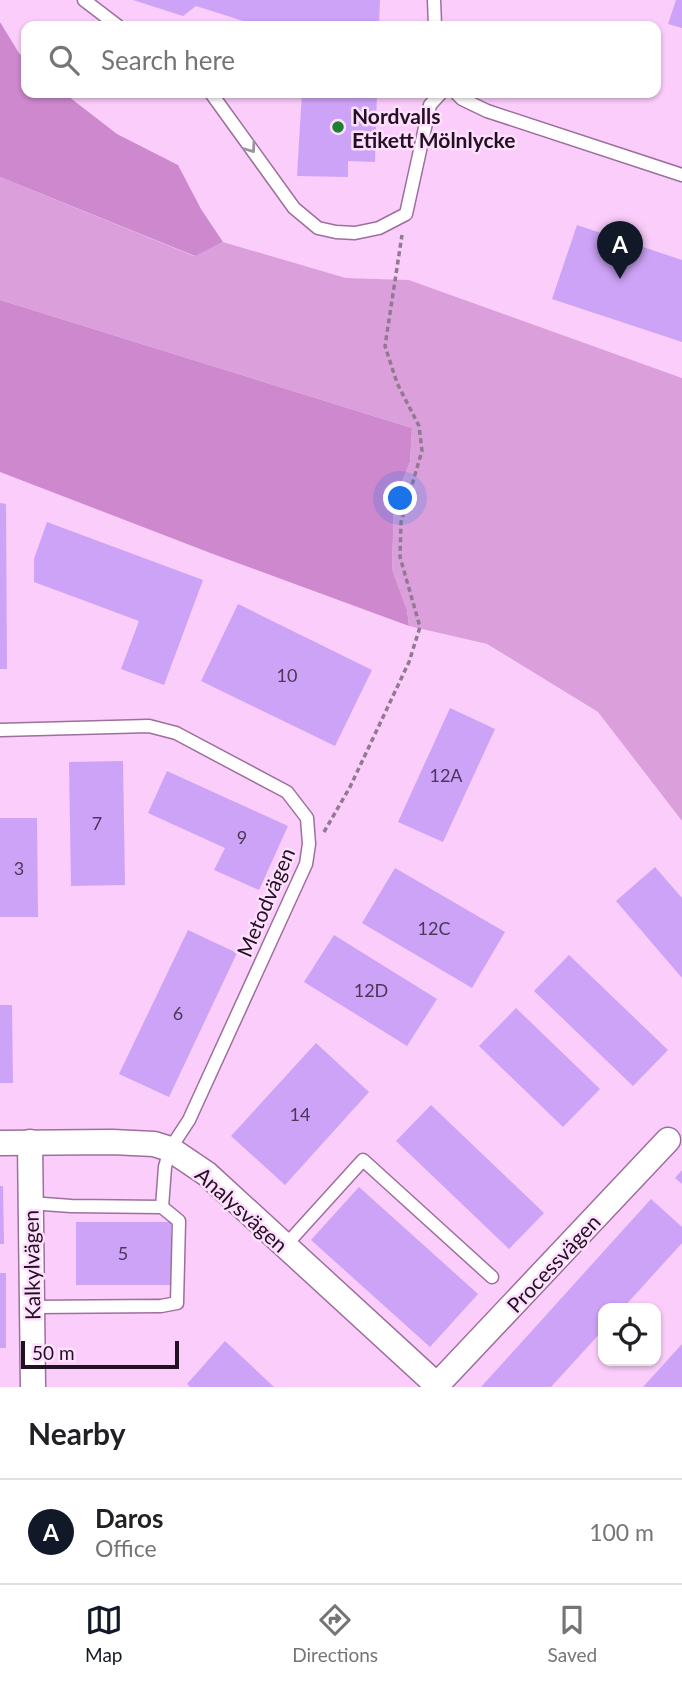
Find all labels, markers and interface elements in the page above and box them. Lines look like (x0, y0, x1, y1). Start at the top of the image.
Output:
search box (21, 21, 661, 98)
icon: search (45, 41, 83, 79)
text: Search here (101, 44, 235, 76)
place label: Nordvalls Etikett Mölnlycke (352, 103, 515, 152)
marker: Nordvalls Etikett Mölnlycke (330, 119, 346, 135)
one-way arrow (243, 140, 255, 153)
pin: A (597, 221, 643, 279)
your location (383, 481, 417, 515)
house number: 10 (277, 664, 297, 686)
house number: 12A (429, 764, 463, 786)
house number: 7 (92, 812, 102, 834)
house number: 9 (237, 826, 247, 848)
street label: Metodvägen (231, 844, 299, 960)
house number: 3 (14, 857, 24, 879)
house number: 12C (418, 917, 450, 939)
house number: 12D (354, 979, 388, 1001)
house number: 6 (173, 1002, 183, 1024)
house number: 14 (290, 1103, 310, 1125)
street label: Analysvägen (191, 1161, 293, 1257)
street label: Processvägen (501, 1209, 605, 1317)
street label: Kalkylvägen (18, 1210, 44, 1320)
house number: 5 (118, 1242, 128, 1264)
map controls (598, 1303, 661, 1366)
button: locate (598, 1303, 661, 1366)
scale bar (21, 1338, 178, 1370)
text: 50 m (32, 1341, 75, 1364)
text: Nearby (28, 1415, 126, 1451)
text: Daros (95, 1502, 163, 1534)
text: A (43, 1518, 59, 1546)
text: 100 m (589, 1518, 654, 1546)
text: Office (95, 1534, 157, 1562)
tab: Map (85, 1601, 123, 1666)
tab: Directions (292, 1601, 378, 1666)
tab: Saved (548, 1601, 597, 1666)

